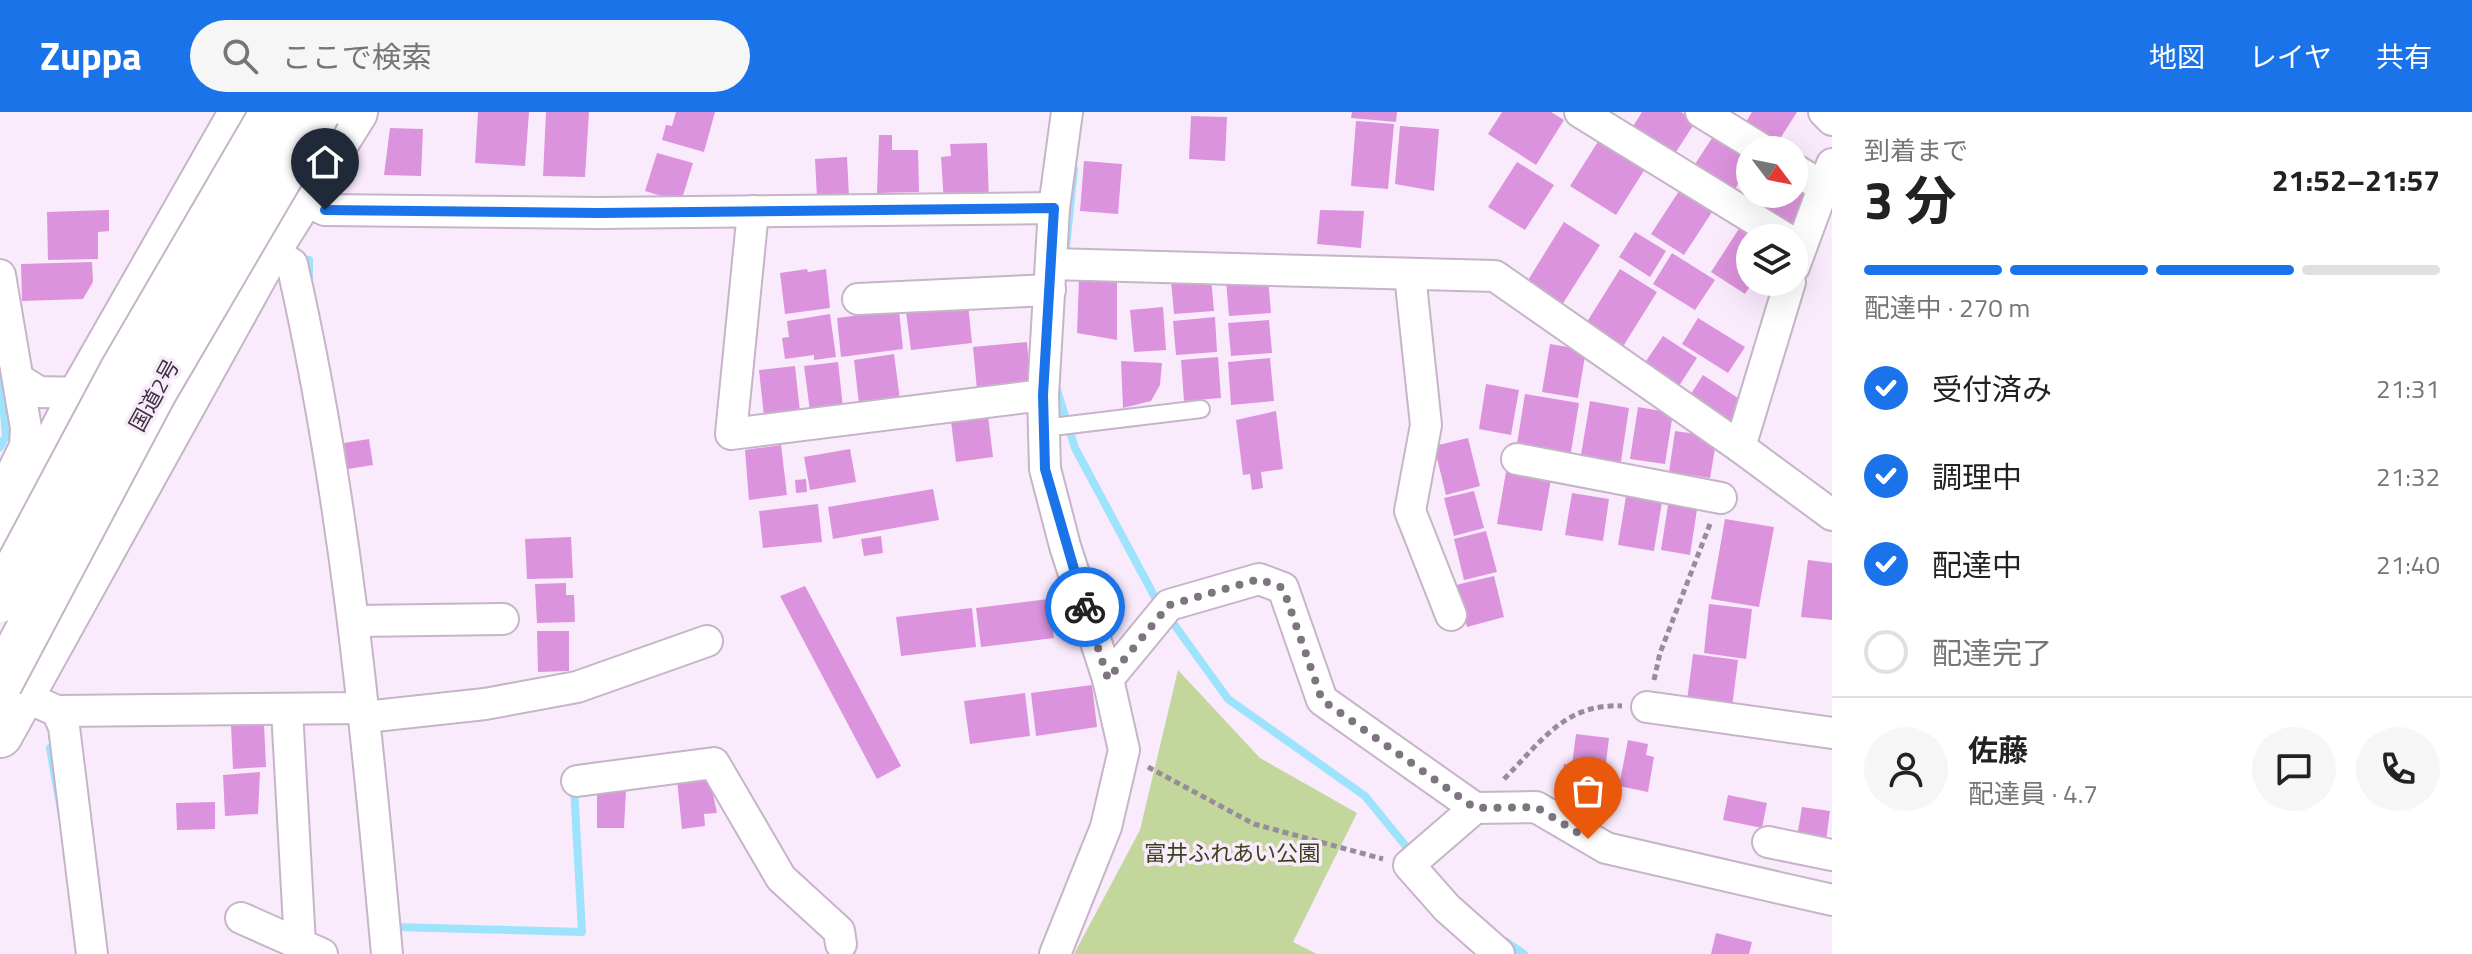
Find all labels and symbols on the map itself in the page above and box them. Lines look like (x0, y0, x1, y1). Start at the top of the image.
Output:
pin (291, 128, 359, 210)
north arrow (1736, 136, 1808, 208)
street label: 国道2号 (120, 353, 188, 437)
courier (1045, 567, 1125, 647)
pin (1554, 757, 1622, 839)
park label: 富井ふれあい公園 (1144, 836, 1320, 870)

